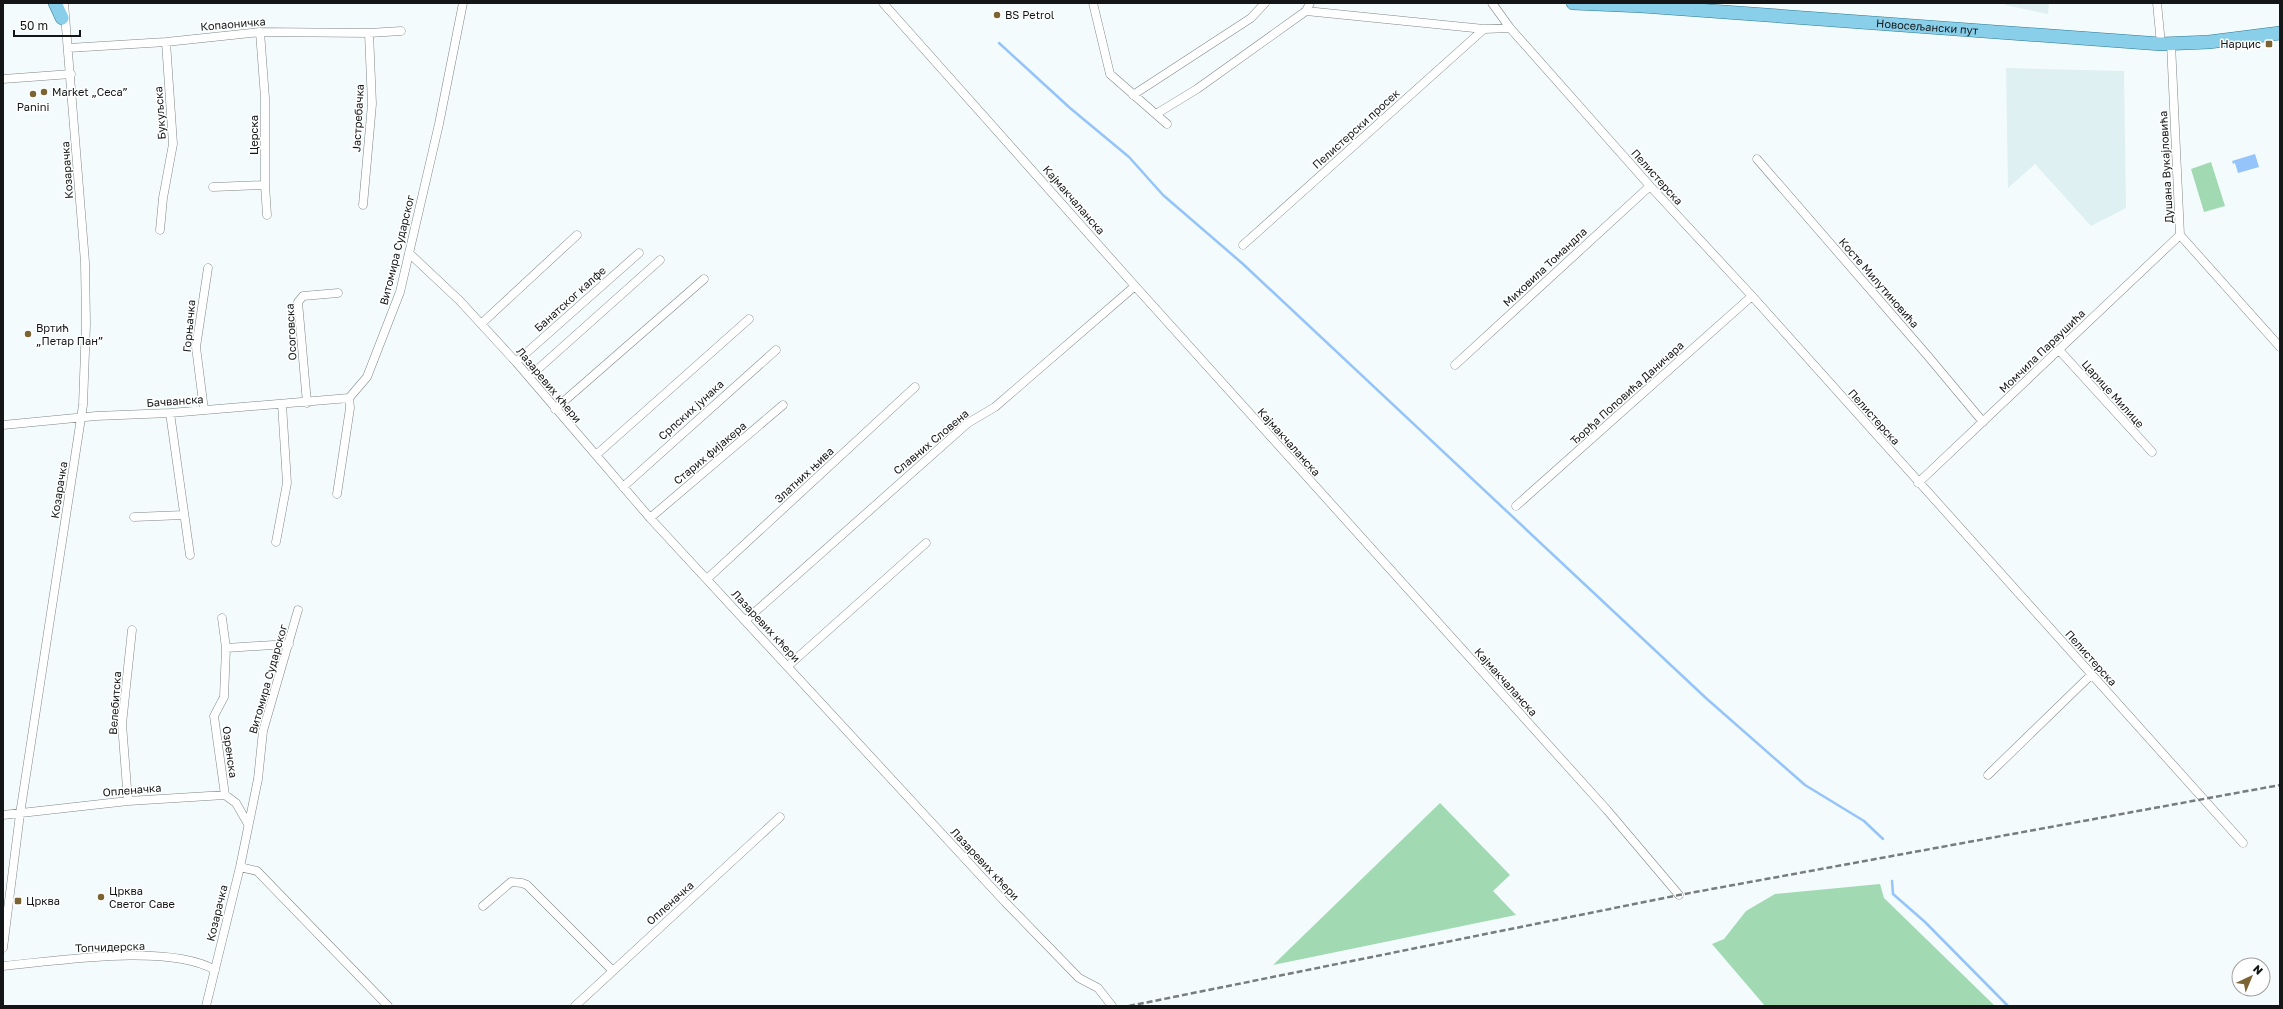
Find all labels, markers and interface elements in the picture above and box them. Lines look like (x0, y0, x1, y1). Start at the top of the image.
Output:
place label: BS Petrol (1005, 8, 1055, 21)
marker: BS Petrol (992, 10, 1002, 20)
scale bar (14, 12, 80, 38)
street label: Копаоничка (200, 14, 266, 33)
street label: Новосељански пут (1876, 16, 1979, 37)
text: 50 m (20, 18, 48, 33)
place label: Нарцис (2220, 37, 2261, 50)
marker: Нарцис (2264, 39, 2274, 49)
street label: Јастребачка (349, 84, 366, 152)
place label: Market „Ceca” (52, 85, 128, 98)
street label: Букуљска (151, 86, 168, 140)
street label: Пелистерски просек (1310, 86, 1402, 171)
marker: Market „Ceca” (39, 87, 49, 97)
marker: Panini (28, 89, 38, 99)
place label: Panini (17, 100, 49, 113)
street label: Душана Вукајловића (2156, 110, 2175, 224)
street label: Церска (247, 115, 260, 155)
street label: Козарачка (58, 141, 75, 199)
street label: Пелистерска (1629, 146, 1686, 207)
street label: Кајмакчаланска (1041, 162, 1108, 237)
street label: Витомира Сударског (377, 193, 417, 306)
street label: Миховила Томандла (1500, 224, 1589, 309)
street label: Косте Милутиновића (1837, 235, 1922, 330)
street label: Банатског калфе (531, 263, 608, 334)
street label: Горњачка (180, 299, 197, 353)
street label: Осоговска (283, 303, 298, 361)
street label: Момчила Параушића (1996, 306, 2087, 395)
place label: Вртић „Петар Пан” (36, 321, 103, 347)
marker: Вртић „Петар Пан” (23, 329, 33, 339)
street label: Ђорђа Поповића Даничара (1567, 338, 1686, 447)
street label: Лазаревих кћери (514, 345, 585, 425)
street label: Царице Милице (2080, 357, 2147, 430)
street label: Српских јунака (655, 377, 726, 442)
street label: Пелистерска (1846, 386, 1903, 447)
street label: Бачванска (146, 392, 204, 409)
street label: Кајмакчаланска (1255, 405, 1323, 478)
street label: Славних Словена (891, 406, 971, 477)
street label: Старих фијакера (671, 419, 749, 487)
street label: Златних њива (771, 444, 836, 505)
street label: Козарачка (48, 460, 69, 519)
street label: Лазаревих кћери (730, 587, 803, 664)
street label: Витомира Сударског (246, 623, 289, 735)
street label: Пелистерска (2063, 627, 2120, 688)
street label: Кајмакчаланска (1472, 645, 1540, 718)
street label: Велебитска (106, 671, 123, 735)
street label: Озренска (220, 725, 241, 779)
street label: Опленачка (102, 780, 162, 799)
street label: Лазаревих кћери (949, 825, 1022, 902)
street label: Опленачка (643, 878, 696, 927)
street label: Козарачка (203, 883, 230, 942)
place label: Црква Светог Саве (109, 884, 175, 910)
marker: Црква Светог Саве (96, 892, 106, 902)
place label: Црква (26, 894, 60, 907)
marker: Црква (13, 896, 23, 906)
street label: Топчидерска (75, 939, 145, 954)
north arrow (2231, 957, 2271, 997)
text: N (2251, 962, 2266, 977)

